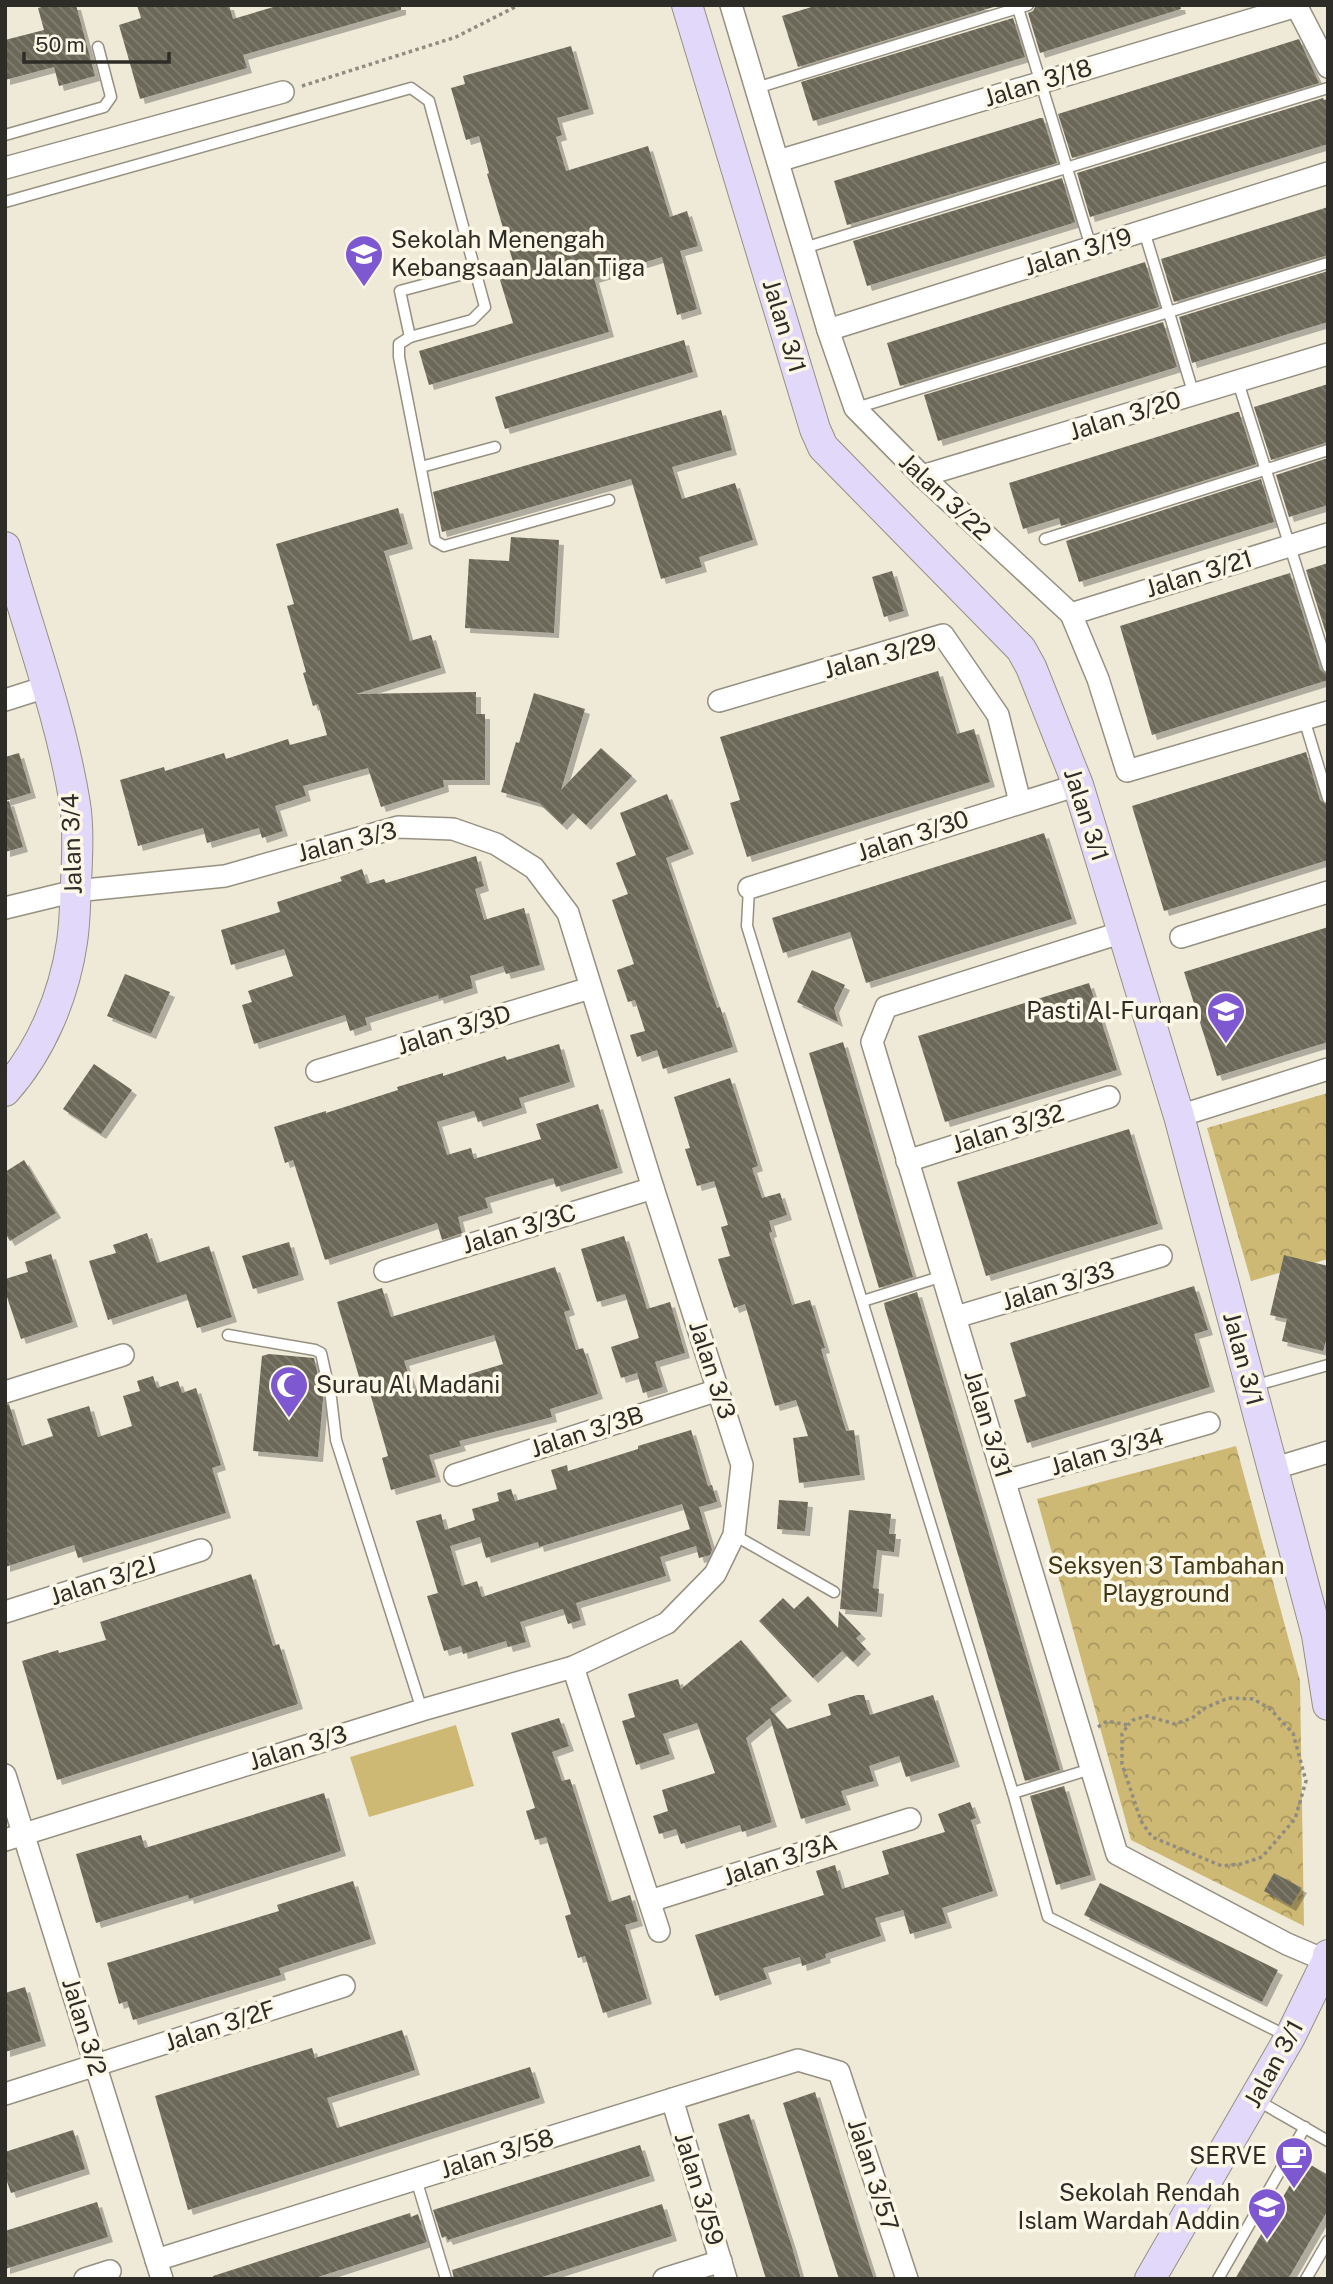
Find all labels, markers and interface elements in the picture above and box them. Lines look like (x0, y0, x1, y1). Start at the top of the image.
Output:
scale bar (24, 21, 170, 65)
text: 50 m (35, 32, 85, 57)
street label: Jalan 3/18 (980, 52, 1095, 112)
street label: Jalan 3/19 (1021, 221, 1135, 281)
place label: Sekolah Menengah Kebangsaan Jalan Tiga (391, 225, 645, 281)
school or university icon: Sekolah Menengah Kebangsaan Jalan Tiga (343, 233, 385, 288)
street label: Jalan 3/1 (758, 276, 812, 376)
street label: Jalan 3/20 (1066, 385, 1184, 445)
street label: Jalan 3/22 (894, 447, 997, 546)
street label: Jalan 3/21 (1142, 544, 1256, 603)
street label: Jalan 3/29 (820, 627, 939, 684)
street label: Jalan 3/1 (1059, 765, 1115, 865)
street label: Jalan 3/4 (55, 793, 87, 895)
street label: Jalan 3/30 (853, 804, 972, 866)
street label: Jalan 3/3 (294, 815, 399, 867)
school or university icon: Pasti Al-Furqan (1205, 990, 1247, 1045)
place label: Pasti Al-Furqan (1026, 996, 1199, 1024)
street label: Jalan 3/3D (393, 998, 514, 1060)
street label: Jalan 3/32 (948, 1098, 1067, 1158)
street label: Jalan 3/3C (458, 1197, 579, 1259)
street label: Jalan 3/33 (998, 1255, 1117, 1315)
street label: Jalan 3/1 (1218, 1309, 1270, 1409)
street label: Jalan 3/3 (684, 1317, 742, 1422)
mosque icon: Surau Al Madani (268, 1364, 310, 1419)
street label: Jalan 3/31 (959, 1366, 1019, 1481)
place label: Surau Al Madani (316, 1370, 500, 1398)
street label: Jalan 3/3B (527, 1400, 647, 1463)
street label: Jalan 3/34 (1047, 1422, 1167, 1481)
street label: Jalan 3/2J (46, 1550, 159, 1610)
park label: Seksyen 3 Tambahan Playground (1048, 1551, 1285, 1607)
street label: Jalan 3/3 (245, 1719, 350, 1775)
street label: Jalan 3/3A (719, 1827, 840, 1891)
street label: Jalan 3/2 (57, 1975, 113, 2079)
street label: Jalan 3/2F (161, 1994, 279, 2056)
street label: Jalan 3/1 (1238, 2015, 1309, 2112)
street label: Jalan 3/57 (843, 2115, 905, 2234)
street label: Jalan 3/58 (437, 2123, 557, 2184)
street label: Jalan 3/59 (670, 2129, 730, 2249)
cafe icon: SERVE (1273, 2135, 1315, 2190)
place label: SERVE (1189, 2141, 1267, 2169)
place label: Sekolah Rendah Islam Wardah Addin (1018, 2178, 1240, 2234)
school or university icon: Sekolah Rendah Islam Wardah Addin (1246, 2186, 1288, 2241)

